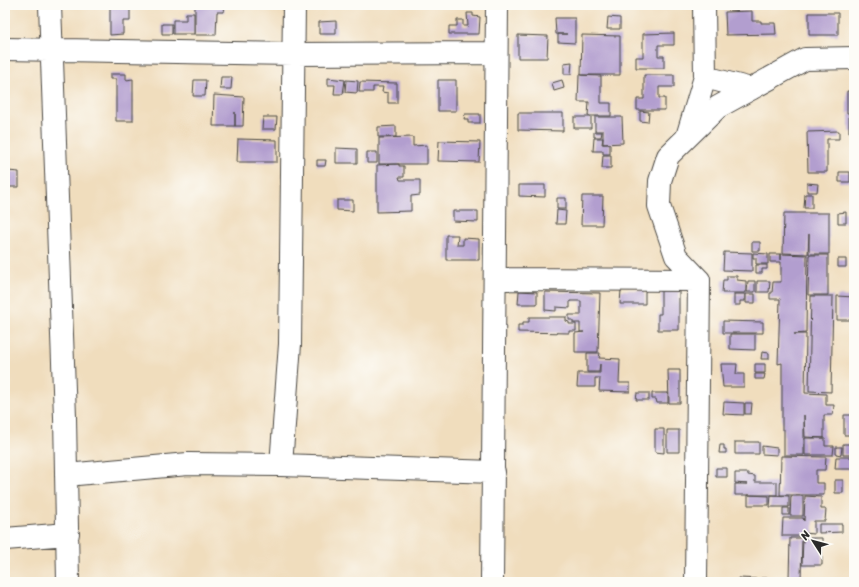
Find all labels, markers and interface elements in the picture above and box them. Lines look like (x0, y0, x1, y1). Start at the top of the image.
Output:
north arrow (793, 521, 833, 561)
text: N (795, 526, 815, 545)

